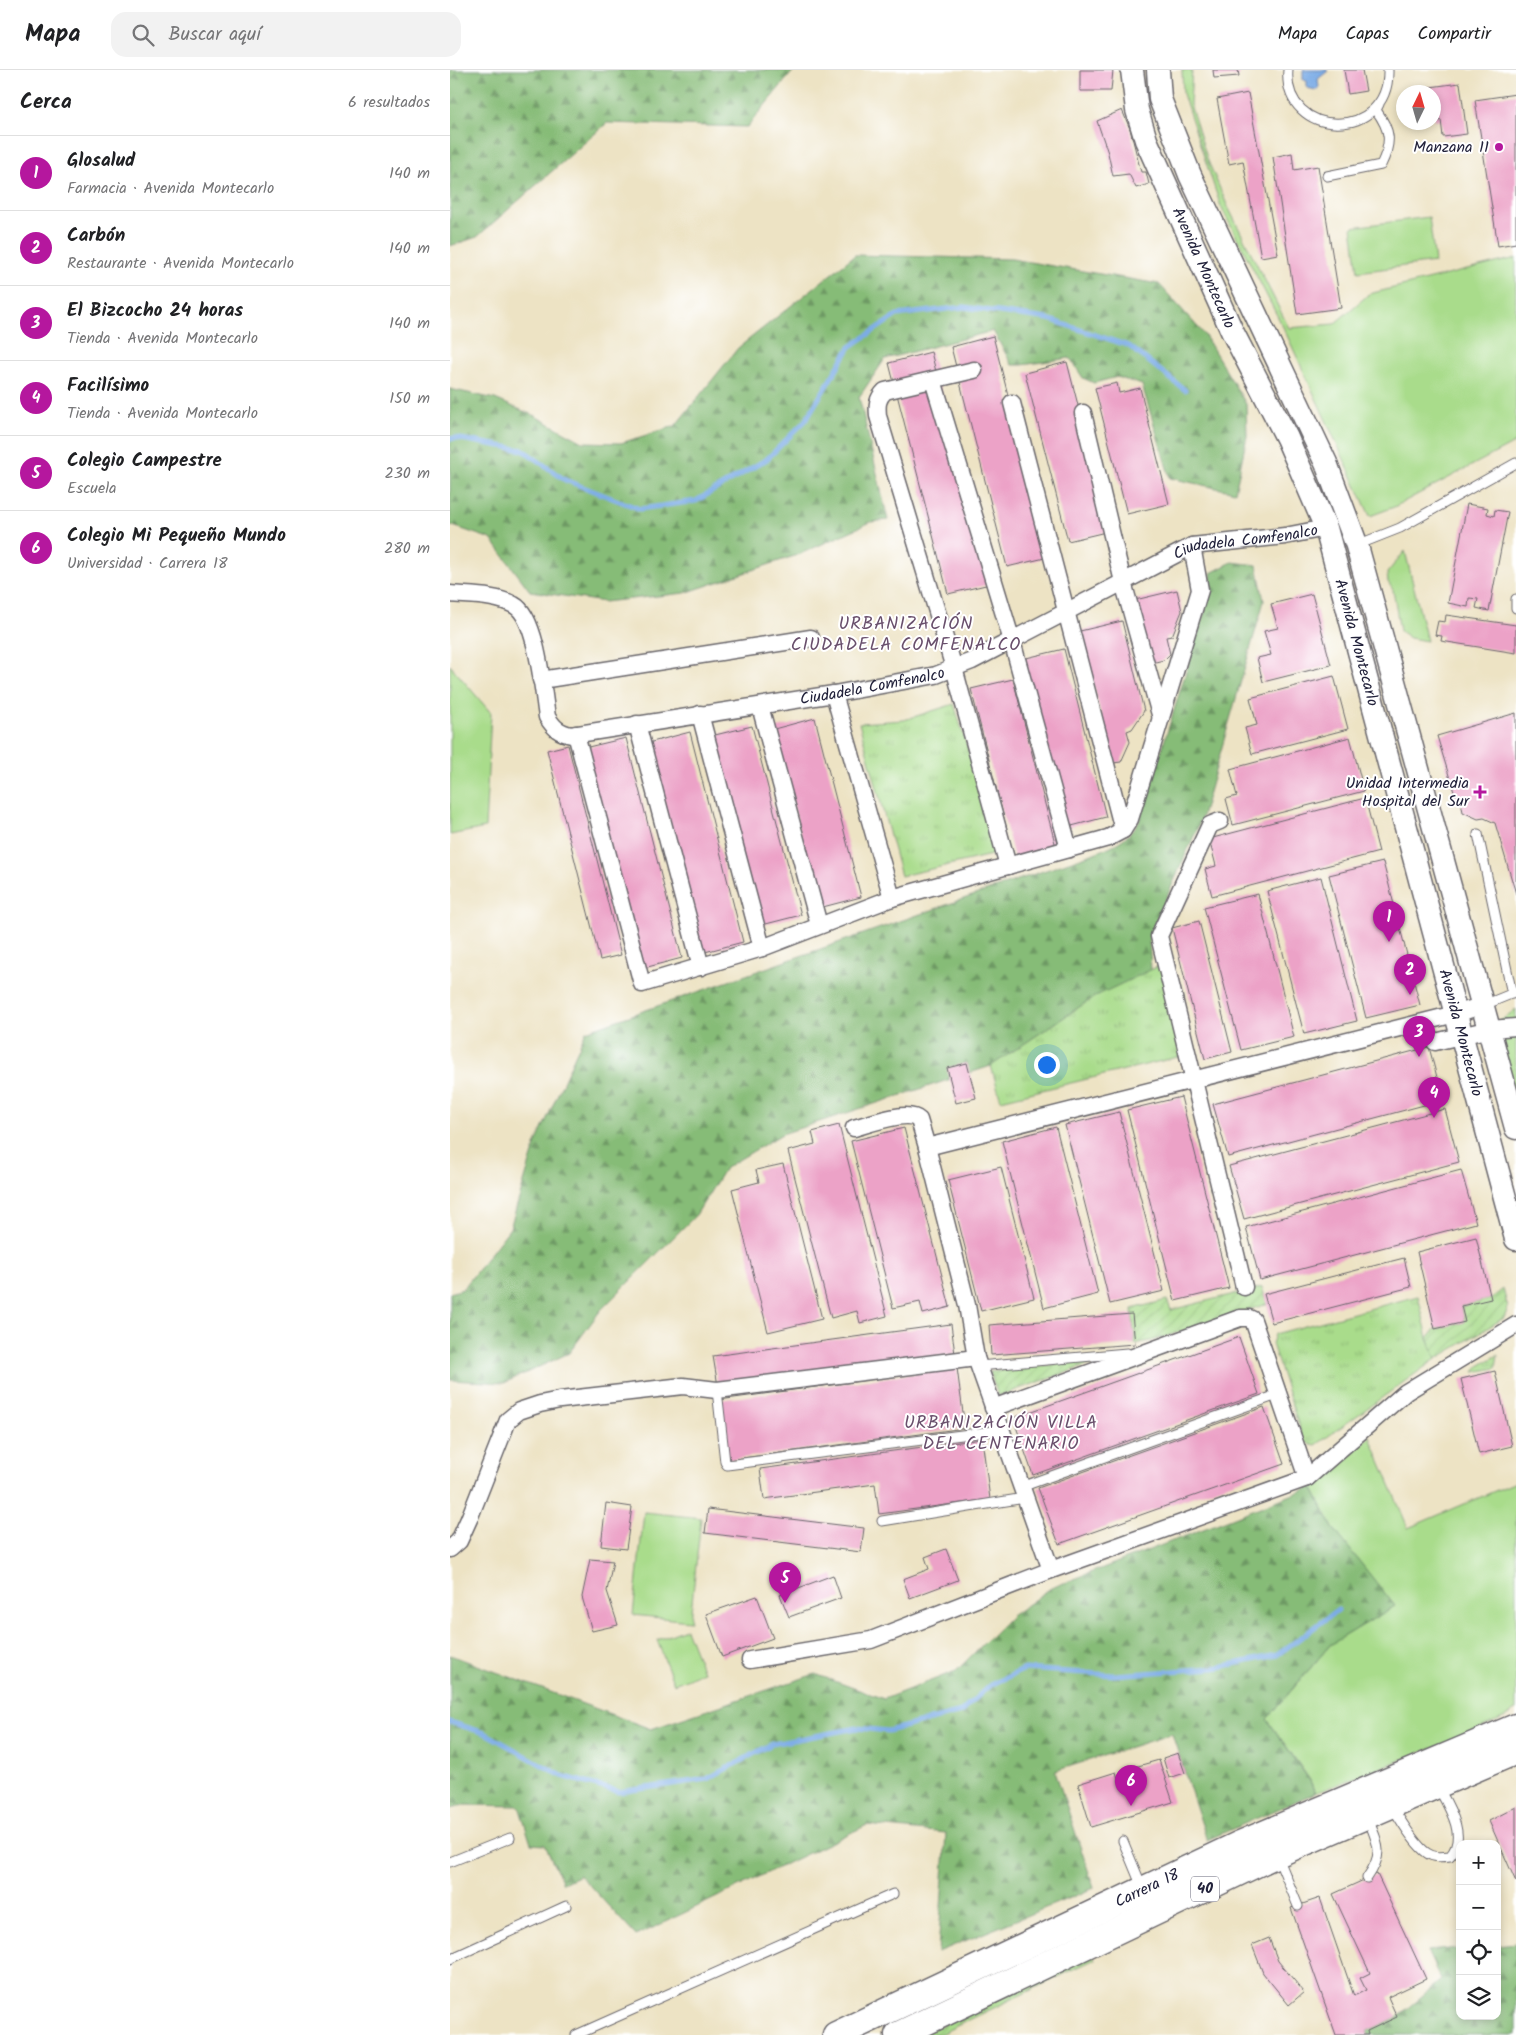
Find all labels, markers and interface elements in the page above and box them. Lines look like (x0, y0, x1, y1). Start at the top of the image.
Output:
search box (111, 12, 461, 57)
text: Mapa (25, 15, 81, 54)
text: Buscar aquí (169, 20, 261, 50)
text: Mapa (1278, 20, 1318, 49)
text: Capas (1346, 20, 1390, 49)
text: Compartir (1418, 20, 1491, 49)
icon: search (129, 21, 157, 49)
north arrow (1396, 85, 1441, 130)
text: Cerca (20, 86, 72, 119)
text: 6 resultados (348, 90, 430, 115)
place label: Manzana 11 (1413, 135, 1489, 160)
marker: Manzana 11 (1493, 141, 1505, 153)
text: Glosalud (67, 146, 135, 176)
text: 1 (34, 161, 38, 186)
text: 140 m (389, 161, 430, 186)
text: Farmacia · Avenida Montecarlo (67, 176, 274, 201)
street label: Avenida Montecarlo (1165, 203, 1242, 333)
text: Carbón (67, 221, 125, 251)
text: 2 (31, 236, 41, 261)
text: 140 m (389, 236, 430, 261)
text: Restaurante · Avenida Montecarlo (67, 251, 294, 276)
text: El Bizcocho 24 horas (67, 296, 243, 326)
text: 3 (32, 311, 40, 336)
text: 140 m (389, 311, 430, 336)
text: Tienda · Avenida Montecarlo (67, 326, 258, 351)
text: Facilísimo (67, 371, 149, 401)
text: 4 (32, 386, 40, 411)
text: 150 m (389, 386, 430, 411)
text: Tienda · Avenida Montecarlo (67, 401, 258, 426)
text: Colegio Campestre (67, 446, 222, 476)
text: 5 (32, 461, 40, 486)
text: 230 m (384, 461, 430, 486)
text: Escuela (67, 476, 117, 501)
street label: Ciudadela Comfenalco (1169, 517, 1320, 566)
text: Colegio Mi Pequeño Mundo (67, 521, 286, 551)
text: 6 (32, 536, 40, 561)
text: 280 m (384, 536, 430, 561)
text: Universidad · Carrera 18 (67, 551, 228, 576)
street label: Avenida Montecarlo (1328, 576, 1386, 709)
district label: URBANIZACIÓN CIUDADELA COMFENALCO (791, 610, 1021, 660)
street label: Ciudadela Comfenalco (798, 660, 949, 712)
place label: Unidad Intermedia Hospital del Sur (1346, 771, 1471, 814)
marker: Unidad Intermedia Hospital del Sur (1473, 785, 1487, 799)
pin: 1 (1373, 901, 1405, 942)
pin: 2 (1394, 954, 1426, 995)
street label: Avenida Montecarlo (1432, 966, 1490, 1099)
pin: 3 (1403, 1016, 1435, 1057)
your location (1034, 1052, 1060, 1078)
pin: 4 (1418, 1077, 1450, 1118)
district label: URBANIZACIÓN VILLA DEL CENTENARIO (904, 1409, 1098, 1459)
pin: 5 (769, 1562, 801, 1603)
pin: 6 (1115, 1765, 1147, 1806)
map controls (1456, 1840, 1501, 2020)
button: + (1456, 1840, 1501, 1885)
street label: Carrera 18 (1111, 1862, 1184, 1914)
road number: 40 (1191, 1876, 1219, 1902)
button: − (1456, 1885, 1501, 1930)
button: locate (1456, 1930, 1501, 1975)
button: layers (1456, 1975, 1501, 2020)

